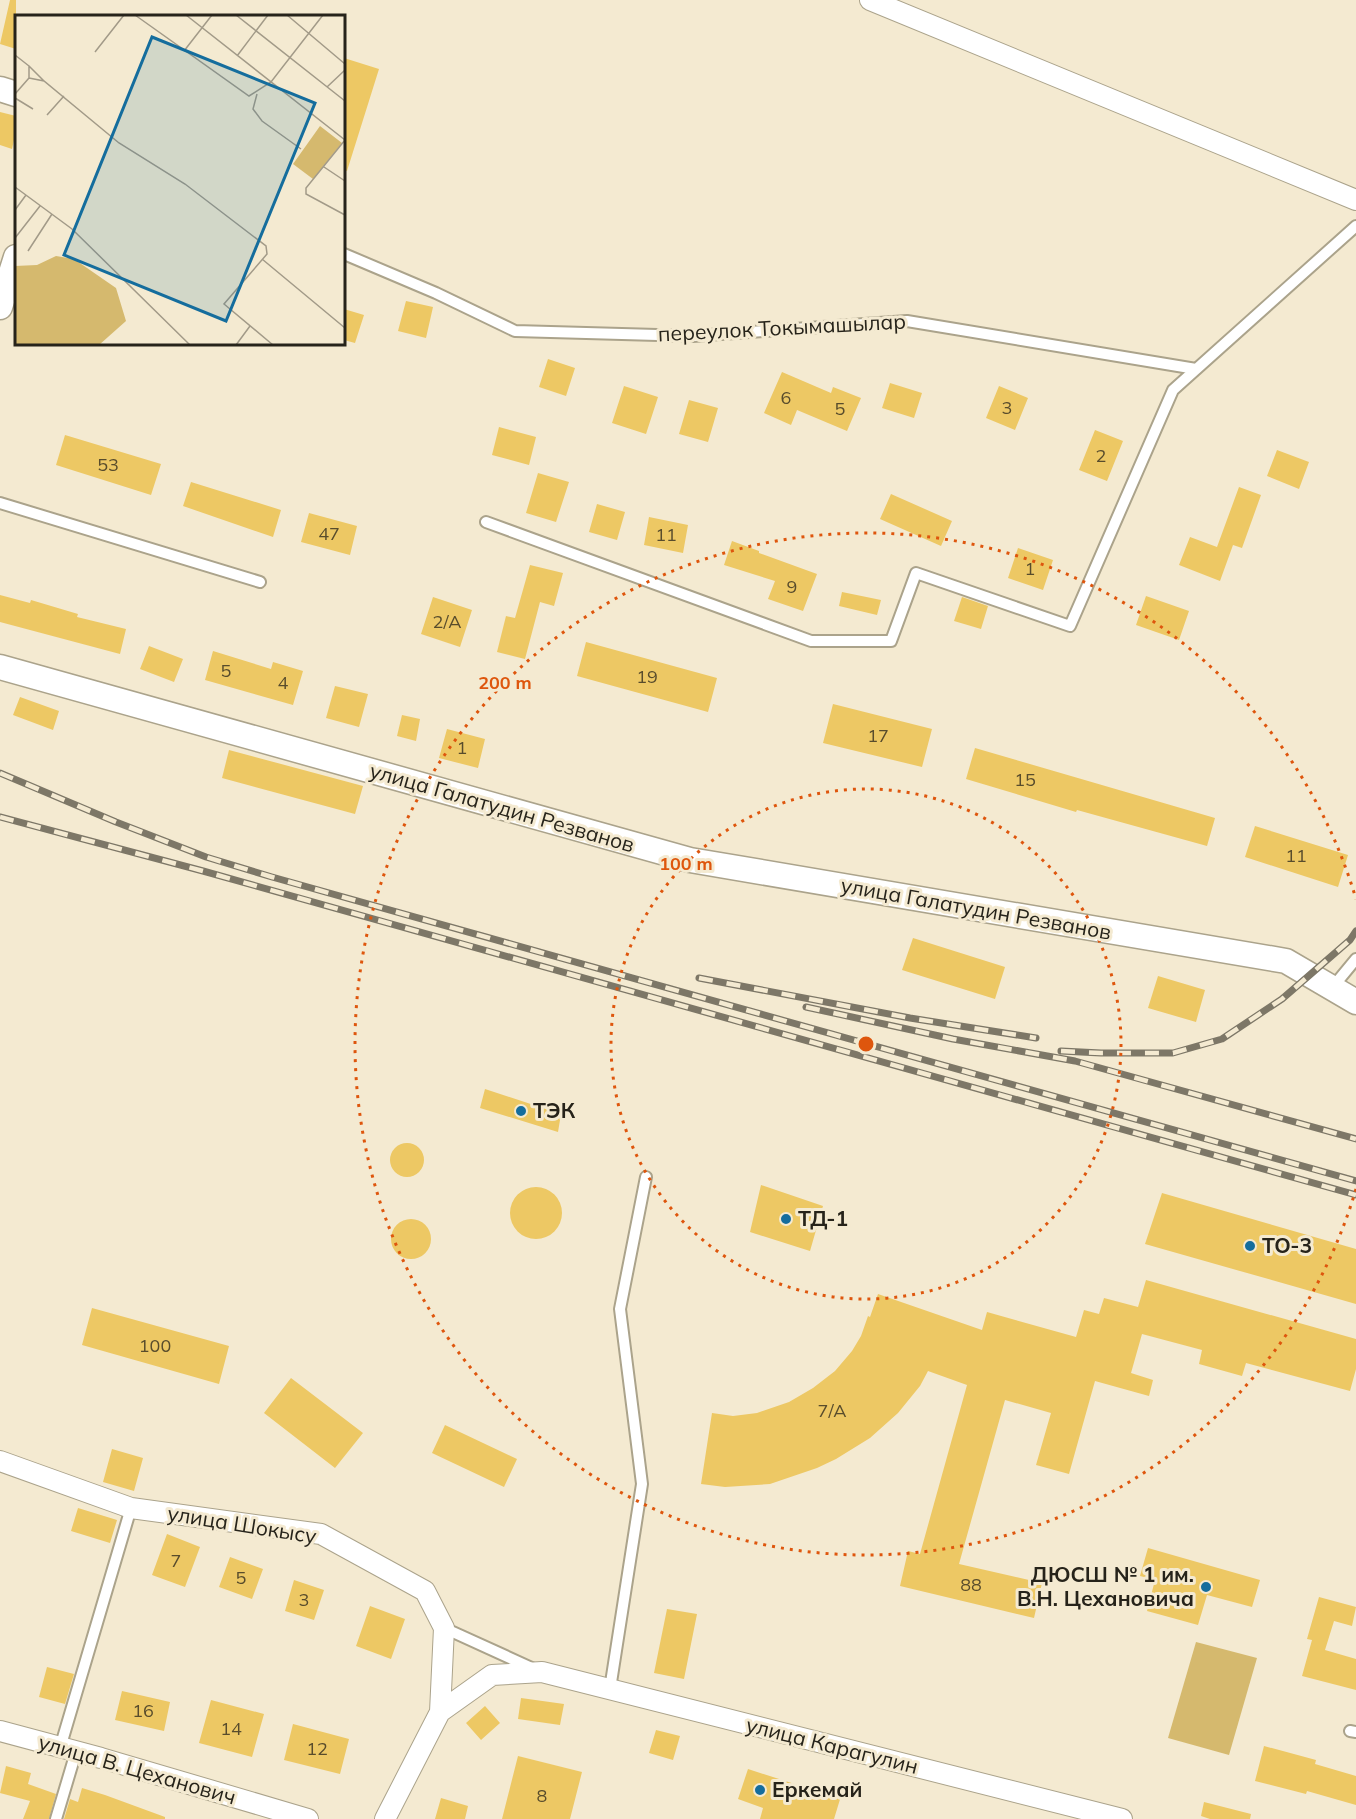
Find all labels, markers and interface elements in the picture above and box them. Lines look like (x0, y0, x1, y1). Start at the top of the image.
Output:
inset map (15, 15, 345, 345)
street label: переулок Токымашылар (657, 308, 907, 346)
house number: 6 (781, 386, 791, 409)
house number: 3 (1002, 396, 1012, 419)
house number: 5 (835, 397, 846, 420)
house number: 2 (1096, 444, 1106, 467)
house number: 53 (97, 453, 119, 476)
house number: 47 (318, 522, 340, 545)
house number: 11 (655, 523, 677, 546)
house number: 1 (1025, 557, 1035, 580)
house number: 9 (787, 575, 797, 598)
house number: 2/А (433, 610, 461, 633)
house number: 5 (221, 659, 232, 682)
house number: 19 (636, 665, 658, 688)
house number: 4 (278, 671, 289, 694)
text: 200 m (478, 671, 532, 694)
house number: 17 (867, 724, 889, 747)
house number: 1 (457, 736, 467, 759)
street label: улица Галатудин Резванов (367, 757, 638, 857)
house number: 15 (1014, 768, 1036, 791)
house number: 11 (1285, 844, 1307, 867)
text: 100 m (659, 852, 713, 875)
street label: улица Галатудин Резванов (839, 871, 1113, 945)
centre of rings (856, 1034, 876, 1054)
place label: ТЭК (533, 1097, 576, 1123)
marker: ТЭК (514, 1104, 528, 1118)
place label: ТД-1 (798, 1205, 848, 1231)
marker: ТД-1 (779, 1212, 793, 1226)
place label: ТО-3 (1262, 1232, 1312, 1258)
marker: ТО-3 (1243, 1239, 1257, 1253)
house number: 100 (139, 1334, 171, 1357)
house number: 7/А (818, 1399, 846, 1422)
street label: улица Шокысу (166, 1499, 319, 1549)
house number: 7 (171, 1549, 181, 1572)
place label: ДЮСШ № 1 им. В.Н. Цехановича (1017, 1561, 1194, 1611)
house number: 5 (236, 1566, 247, 1589)
house number: 88 (960, 1573, 982, 1596)
marker: ДЮСШ № 1 им. В.Н. Цехановича (1199, 1580, 1213, 1594)
house number: 3 (299, 1588, 309, 1611)
house number: 16 (132, 1699, 154, 1722)
street label: улица Карагулин (744, 1711, 921, 1779)
house number: 14 (220, 1717, 242, 1740)
street label: улица В. Цеханович (36, 1728, 239, 1810)
house number: 12 (306, 1737, 328, 1760)
place label: Еркемай (772, 1776, 862, 1802)
marker: Еркемай (753, 1783, 767, 1797)
house number: 8 (537, 1784, 547, 1807)

